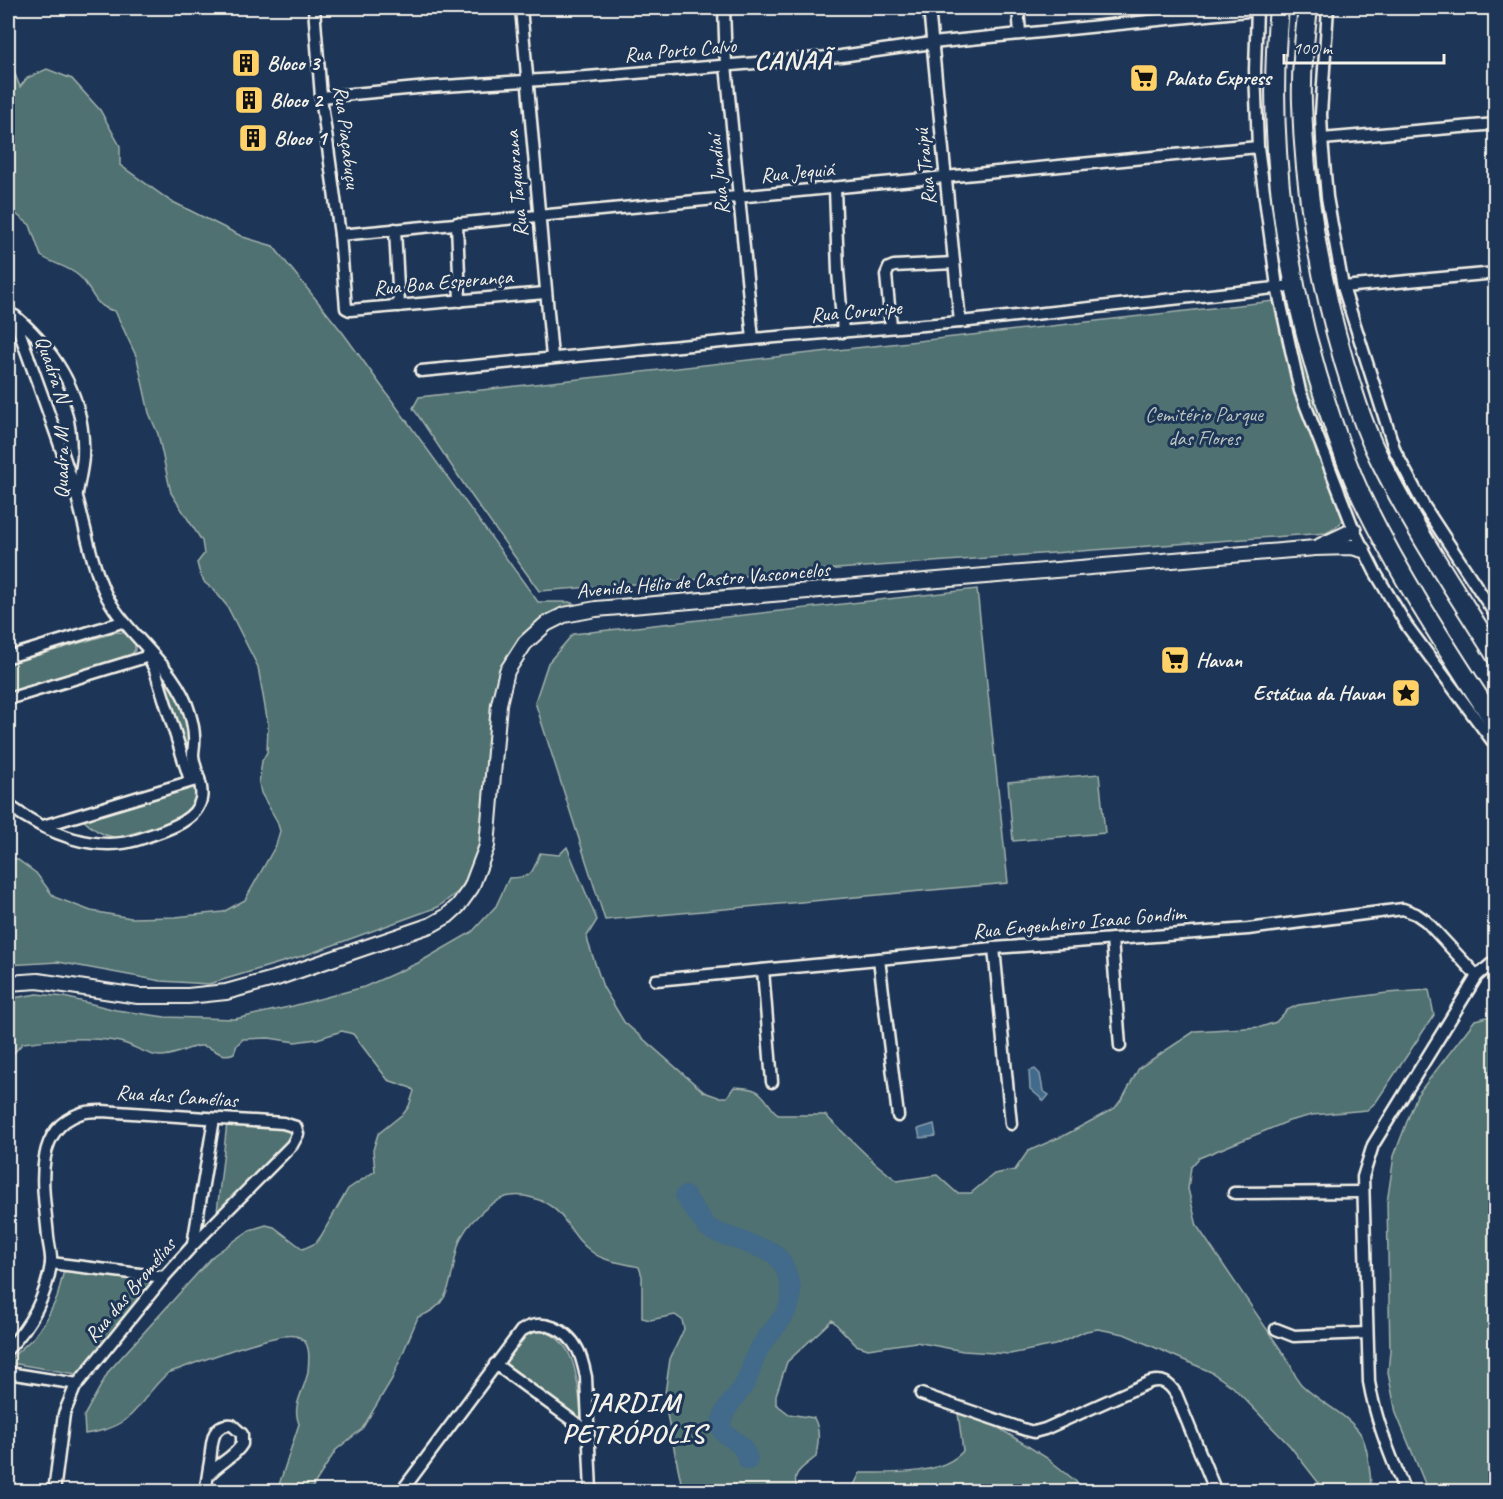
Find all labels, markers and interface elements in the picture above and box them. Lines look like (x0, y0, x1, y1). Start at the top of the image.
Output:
scale bar (1284, 27, 1444, 65)
street label: Rua Porto Calvo (623, 32, 739, 68)
text: 100 m (1293, 37, 1334, 59)
district label: CANAÃ (754, 43, 836, 77)
building icon: Bloco 3 (230, 47, 262, 79)
place label: Bloco 3 (267, 50, 322, 76)
supermarket icon: Palato Express (1128, 62, 1160, 94)
place label: Palato Express (1165, 65, 1274, 91)
building icon: Bloco 2 (233, 84, 265, 116)
street label: Rua Piaçabuçu (328, 84, 366, 191)
place label: Bloco 2 (270, 87, 325, 113)
building icon: Bloco 1 (237, 122, 269, 154)
place label: Bloco 1 (274, 125, 329, 151)
street label: Rua Traipú (908, 125, 942, 206)
street label: Rua Taquarana (498, 128, 534, 238)
street label: Rua Jundiaí (700, 130, 735, 216)
street label: Rua Jequiá (759, 156, 837, 188)
street label: Rua Boa Esperança (372, 263, 515, 301)
street label: Rua Coruripe (810, 294, 904, 328)
street label: Quadra N (30, 332, 78, 409)
park label: Cemitério Parque das Flores (1145, 401, 1264, 451)
street label: Quadra M (48, 425, 74, 499)
street label: Avenida Hélio de Castro Vasconcelos (575, 556, 833, 604)
supermarket icon: Havan (1159, 644, 1191, 676)
place label: Havan (1196, 647, 1243, 673)
place icon: Estátua da Havan (1390, 677, 1422, 709)
place label: Estátua da Havan (1253, 680, 1386, 706)
street label: Rua Engenheiro Isaac Gondim (972, 900, 1189, 944)
street label: Rua das Camélias (115, 1079, 240, 1113)
street label: Rua das Bromélias (79, 1231, 182, 1348)
district label: JARDIM PETRÓPOLIS (562, 1385, 710, 1450)

